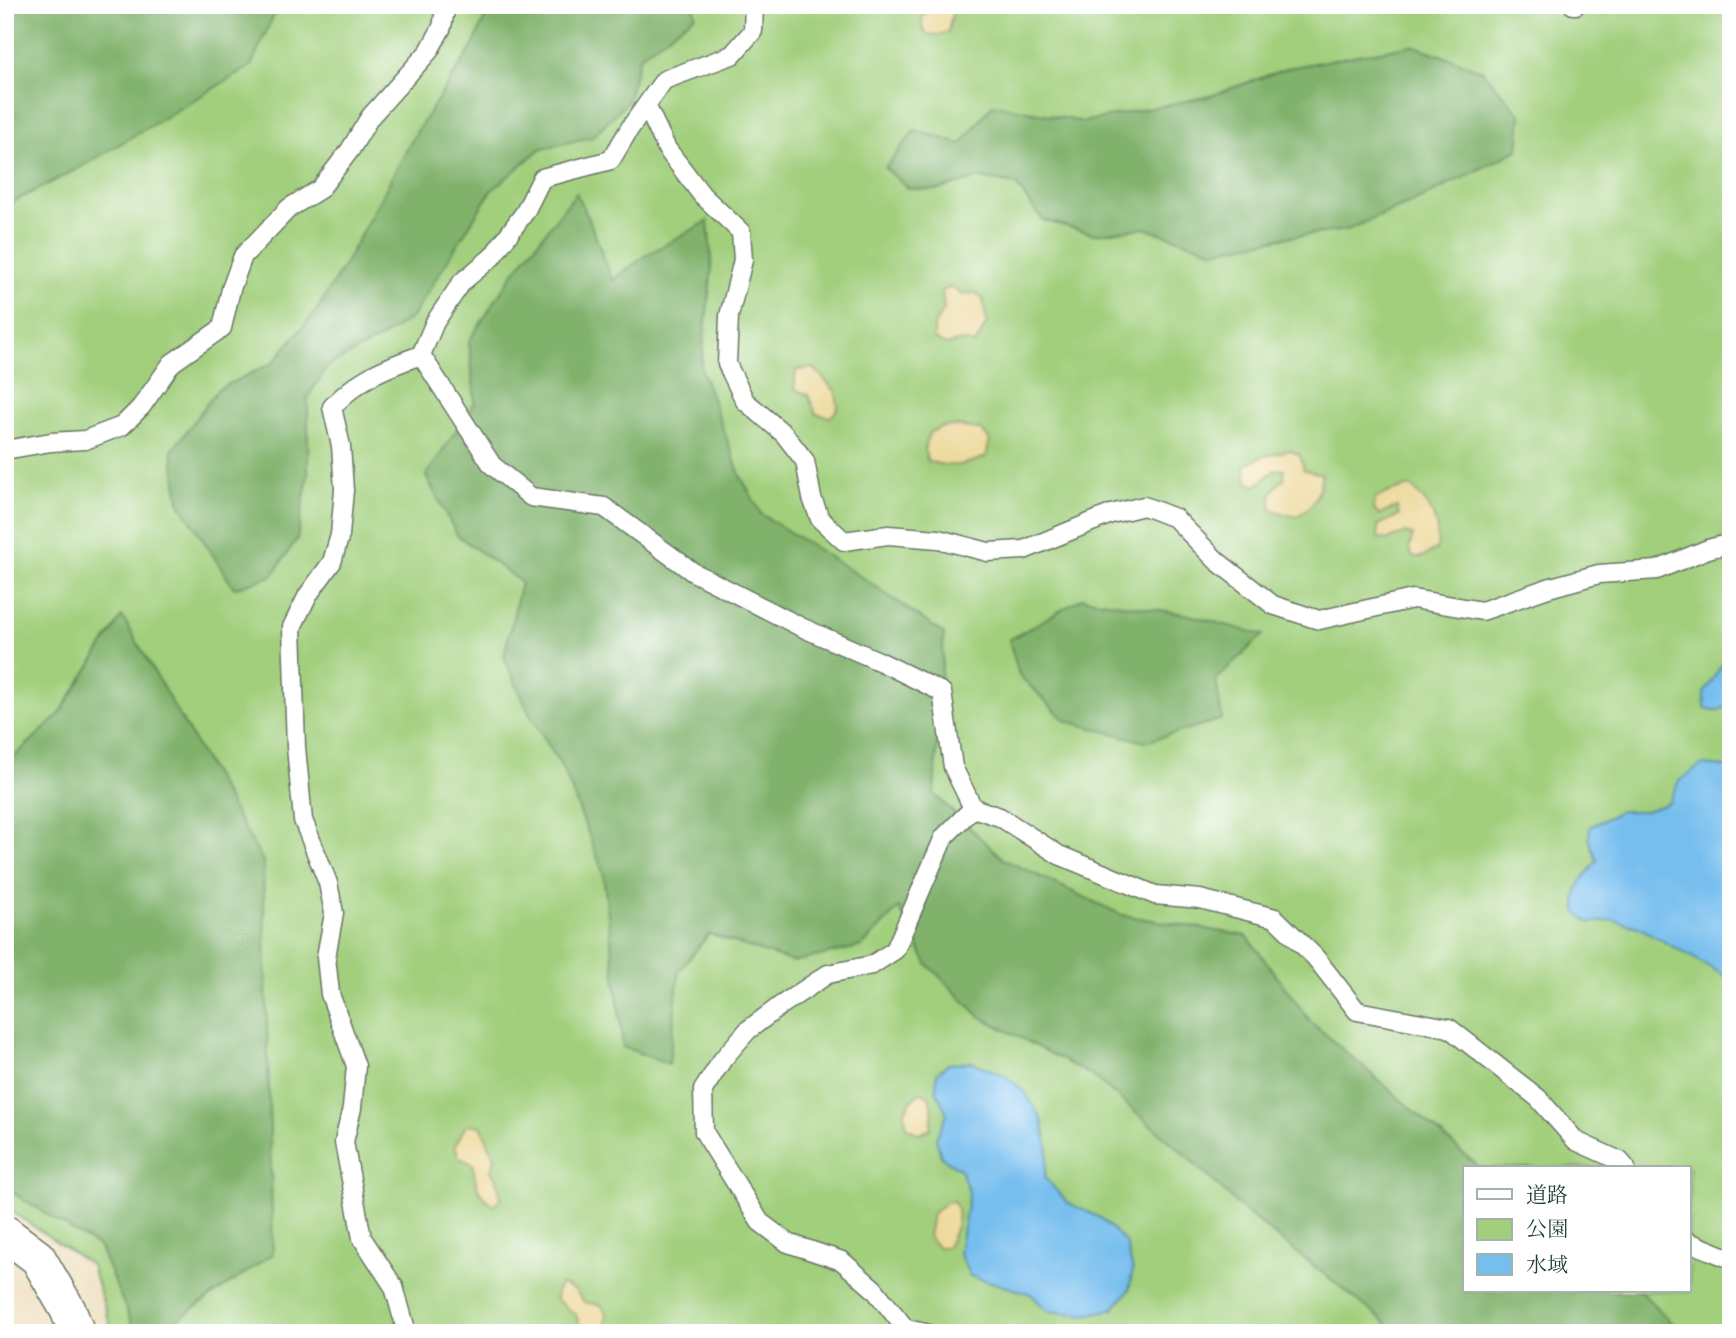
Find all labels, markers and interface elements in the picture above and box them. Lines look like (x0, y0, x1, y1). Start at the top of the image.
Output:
legend (1463, 1166, 1690, 1292)
text: 道路 (1526, 1182, 1568, 1208)
text: 公園 (1526, 1216, 1568, 1242)
text: 水域 (1526, 1252, 1568, 1278)

